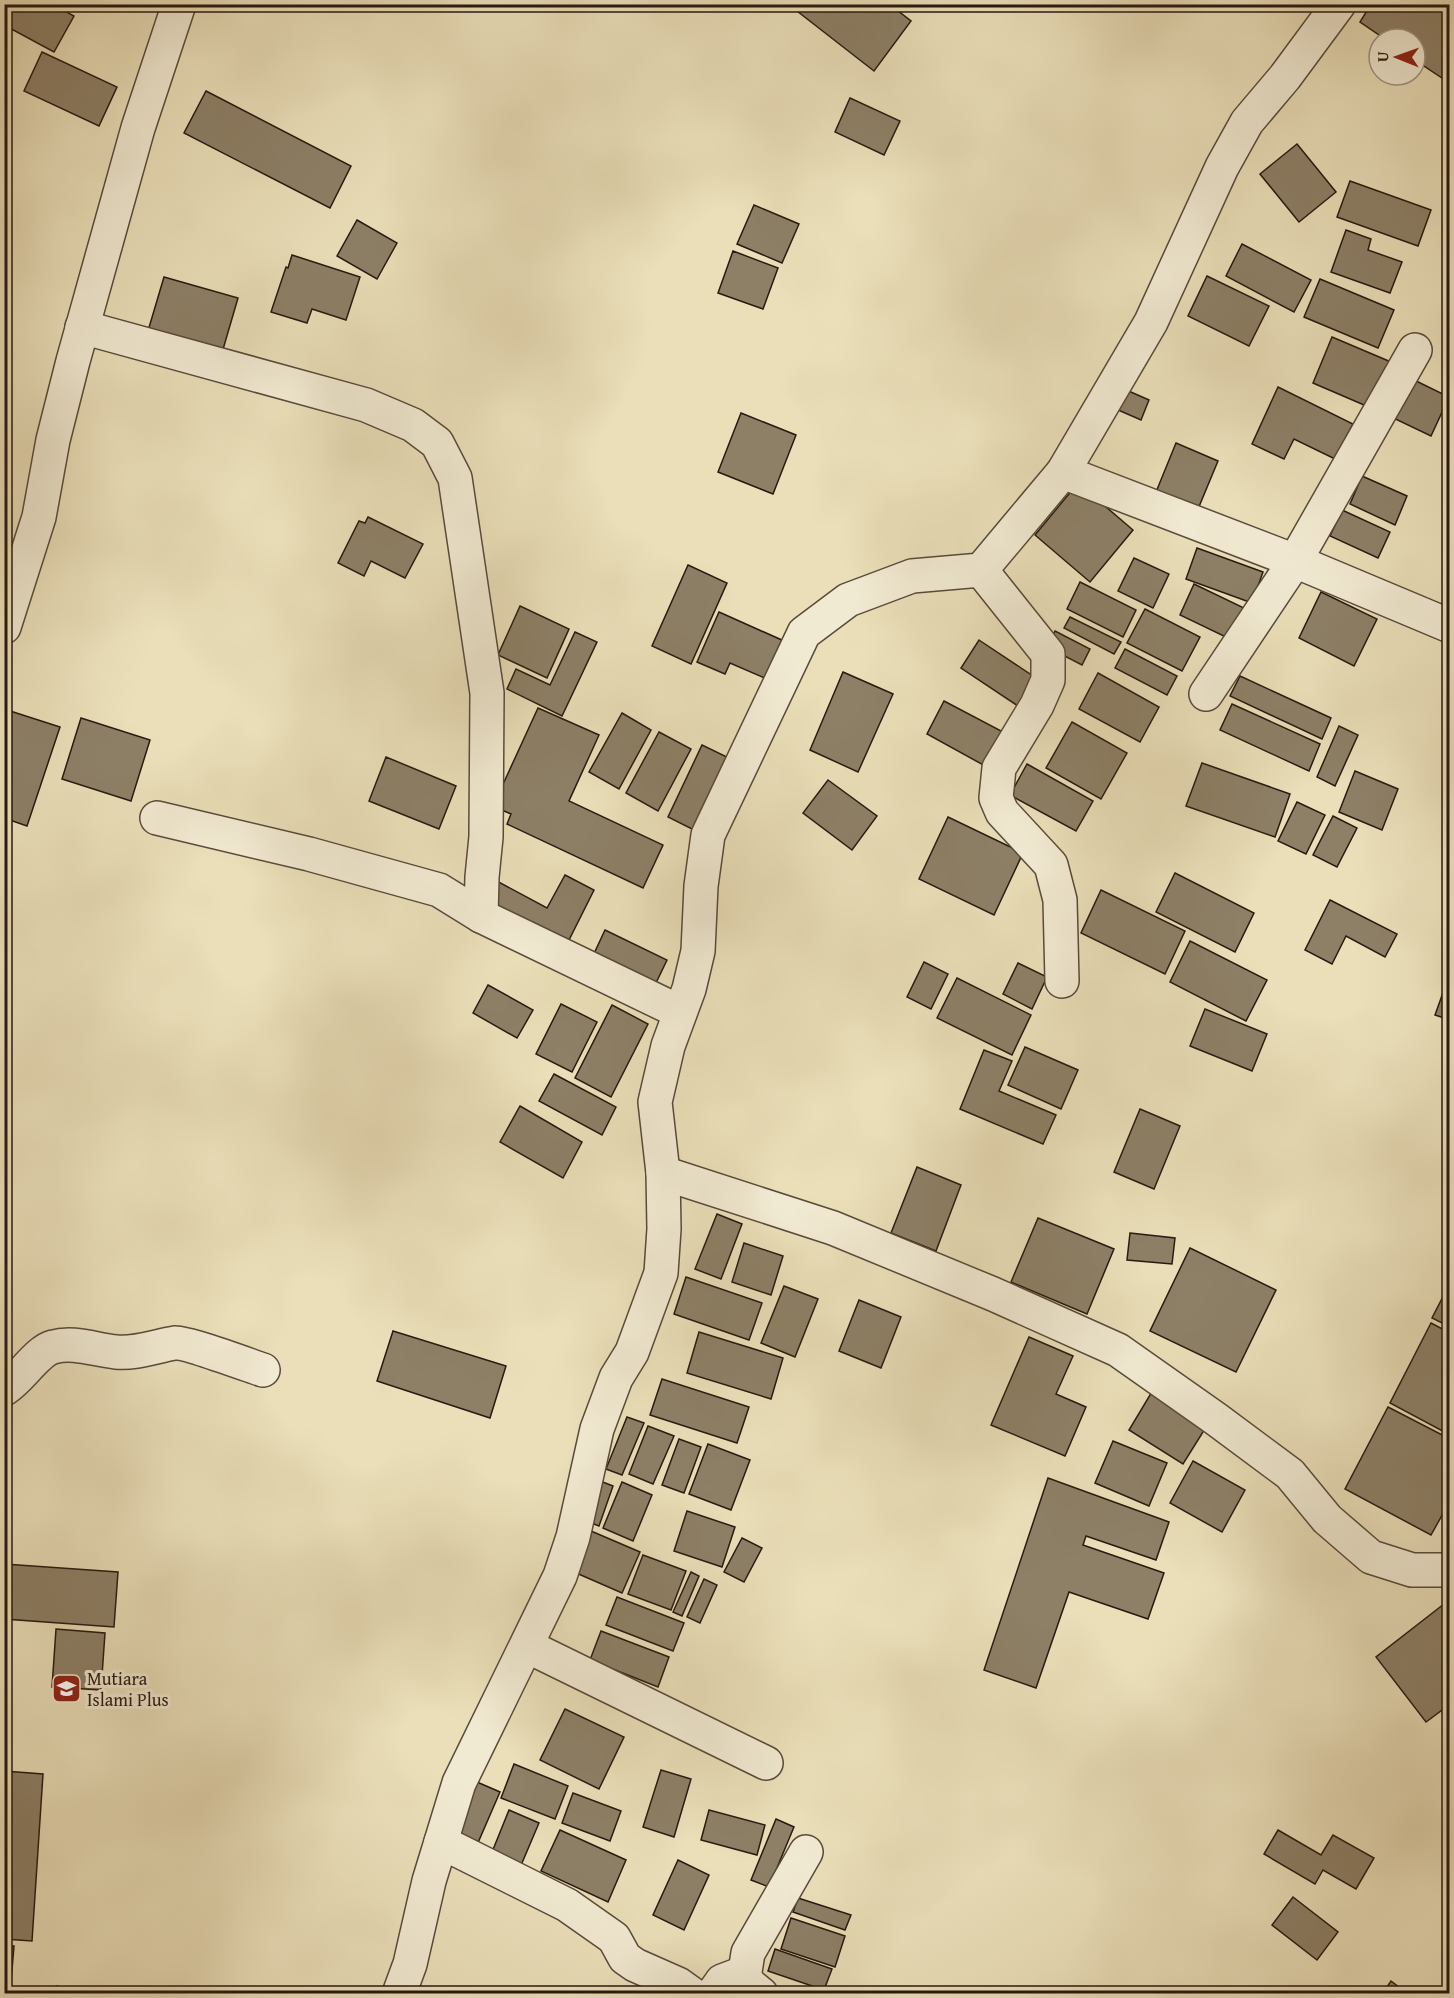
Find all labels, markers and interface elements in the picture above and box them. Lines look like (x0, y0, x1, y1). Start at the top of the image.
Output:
north arrow (1367, 27, 1427, 87)
text: U (1370, 51, 1394, 62)
place label: Mutiara Islami Plus (87, 1665, 169, 1713)
school or university icon: Mutiara Islami Plus (50, 1673, 82, 1705)

